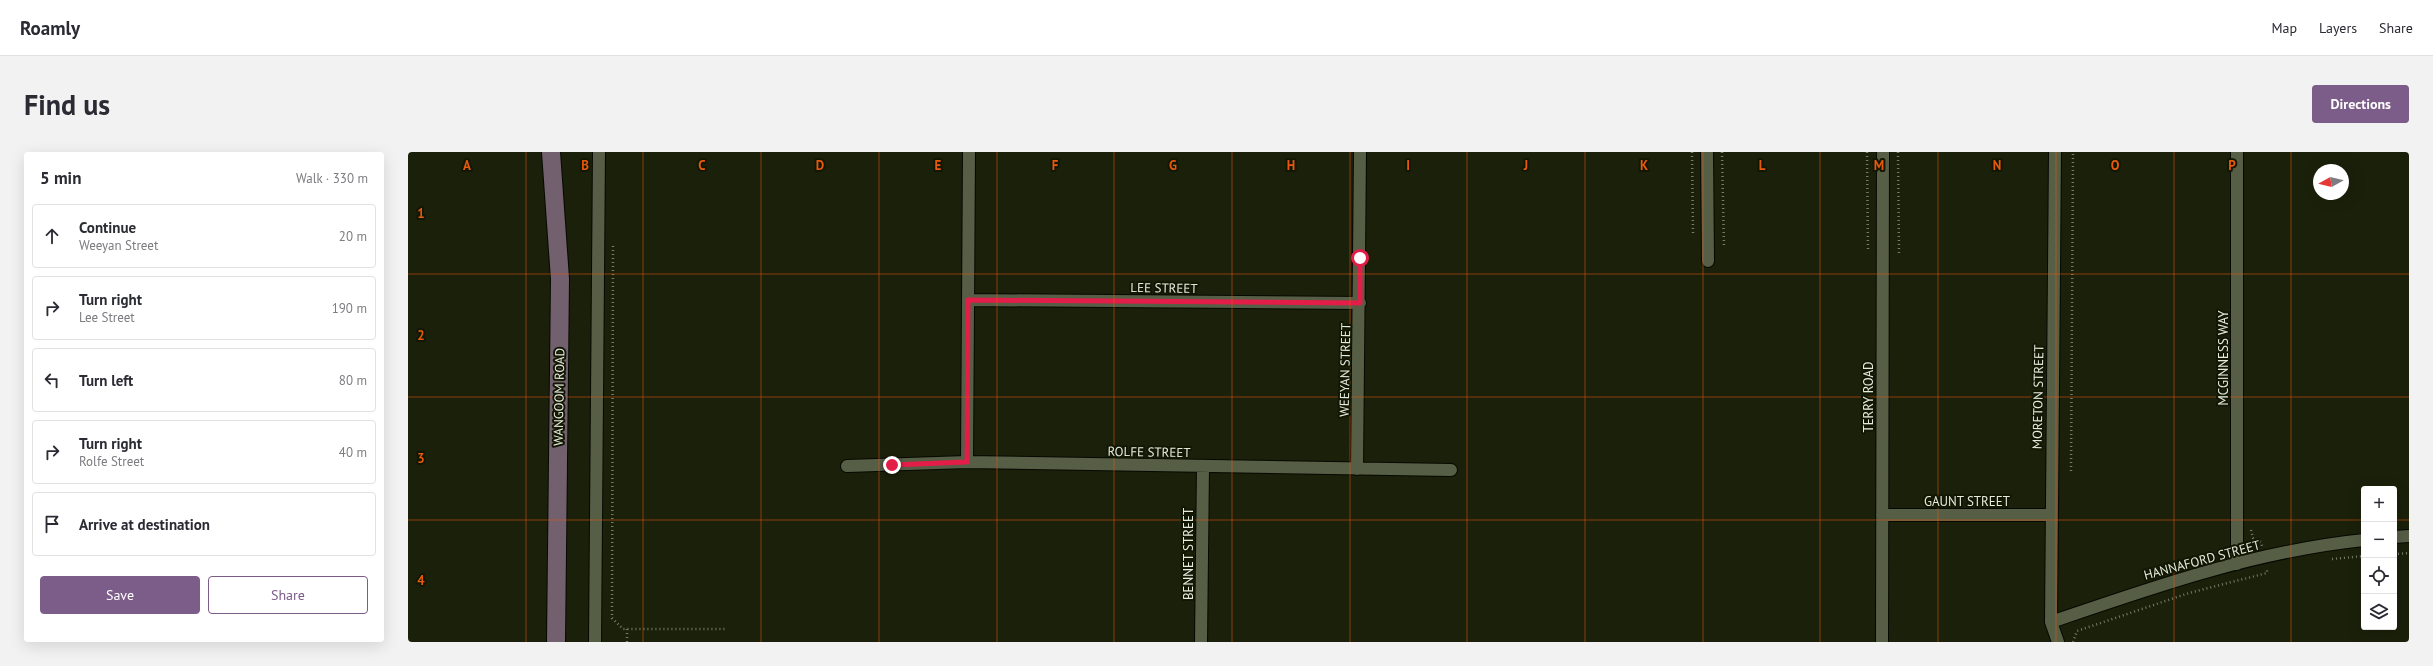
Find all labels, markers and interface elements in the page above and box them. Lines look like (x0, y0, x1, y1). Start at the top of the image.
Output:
text: Roamly (20, 16, 80, 40)
text: Map (2271, 19, 2297, 37)
text: Layers (2319, 19, 2357, 37)
text: Share (2379, 19, 2413, 37)
button: Directions (2312, 85, 2409, 123)
text: Find us (24, 86, 110, 123)
text: A (463, 157, 471, 174)
text: B (581, 157, 589, 174)
text: C (698, 157, 706, 174)
text: D (816, 157, 824, 174)
text: E (935, 157, 942, 174)
text: F (1052, 157, 1059, 174)
text: G (1169, 157, 1177, 174)
text: H (1287, 157, 1295, 174)
text: I (1406, 157, 1410, 174)
text: J (1523, 157, 1528, 174)
text: K (1640, 157, 1648, 174)
text: L (1759, 157, 1766, 174)
text: M (1874, 157, 1884, 174)
text: N (1993, 157, 2001, 174)
text: O (2111, 157, 2120, 174)
text: P (2228, 157, 2236, 174)
north arrow (2313, 164, 2349, 200)
text: 5 min (40, 167, 81, 189)
text: Walk · 330 m (296, 170, 368, 187)
text: 1 (417, 205, 425, 222)
text: Continue (79, 218, 136, 237)
icon: ahead (41, 225, 63, 247)
text: 20 m (339, 228, 367, 245)
text: Weeyan Street (79, 237, 158, 254)
route start (1351, 249, 1369, 267)
street label: LEE STREET (1130, 279, 1198, 297)
text: Turn right (79, 290, 142, 309)
icon: right (41, 297, 63, 319)
text: 190 m (332, 300, 367, 317)
text: Lee Street (79, 309, 135, 326)
street label: MCGINNESS WAY (2215, 310, 2232, 405)
street label: WEEYAN STREET (1336, 323, 1354, 417)
text: 2 (417, 327, 425, 344)
street label: MORETON STREET (2029, 345, 2047, 449)
street label: WANGOOM ROAD (550, 348, 568, 446)
street label: TERRY ROAD (1860, 361, 1877, 433)
icon: left (41, 369, 63, 391)
text: Turn left (79, 371, 133, 390)
text: 80 m (339, 372, 367, 389)
text: Turn right (79, 434, 142, 453)
icon: right (41, 441, 63, 463)
street label: ROLFE STREET (1107, 443, 1191, 461)
text: 40 m (339, 444, 367, 461)
text: 3 (417, 450, 425, 467)
text: Rolfe Street (79, 453, 144, 470)
route end (883, 456, 901, 474)
map controls (2361, 486, 2397, 630)
button: + (2361, 486, 2397, 522)
street label: GAUNT STREET (1924, 493, 2010, 510)
street label: BENNET STREET (1180, 508, 1197, 600)
icon: arrive (41, 513, 63, 535)
text: Arrive at destination (79, 515, 210, 534)
button: − (2361, 522, 2397, 558)
street label: HANNAFORD STREET (2142, 536, 2262, 584)
button: locate (2361, 558, 2397, 594)
text: 4 (417, 572, 425, 589)
button: Save (40, 576, 200, 614)
button: Share (208, 576, 368, 614)
button: layers (2361, 594, 2397, 630)

